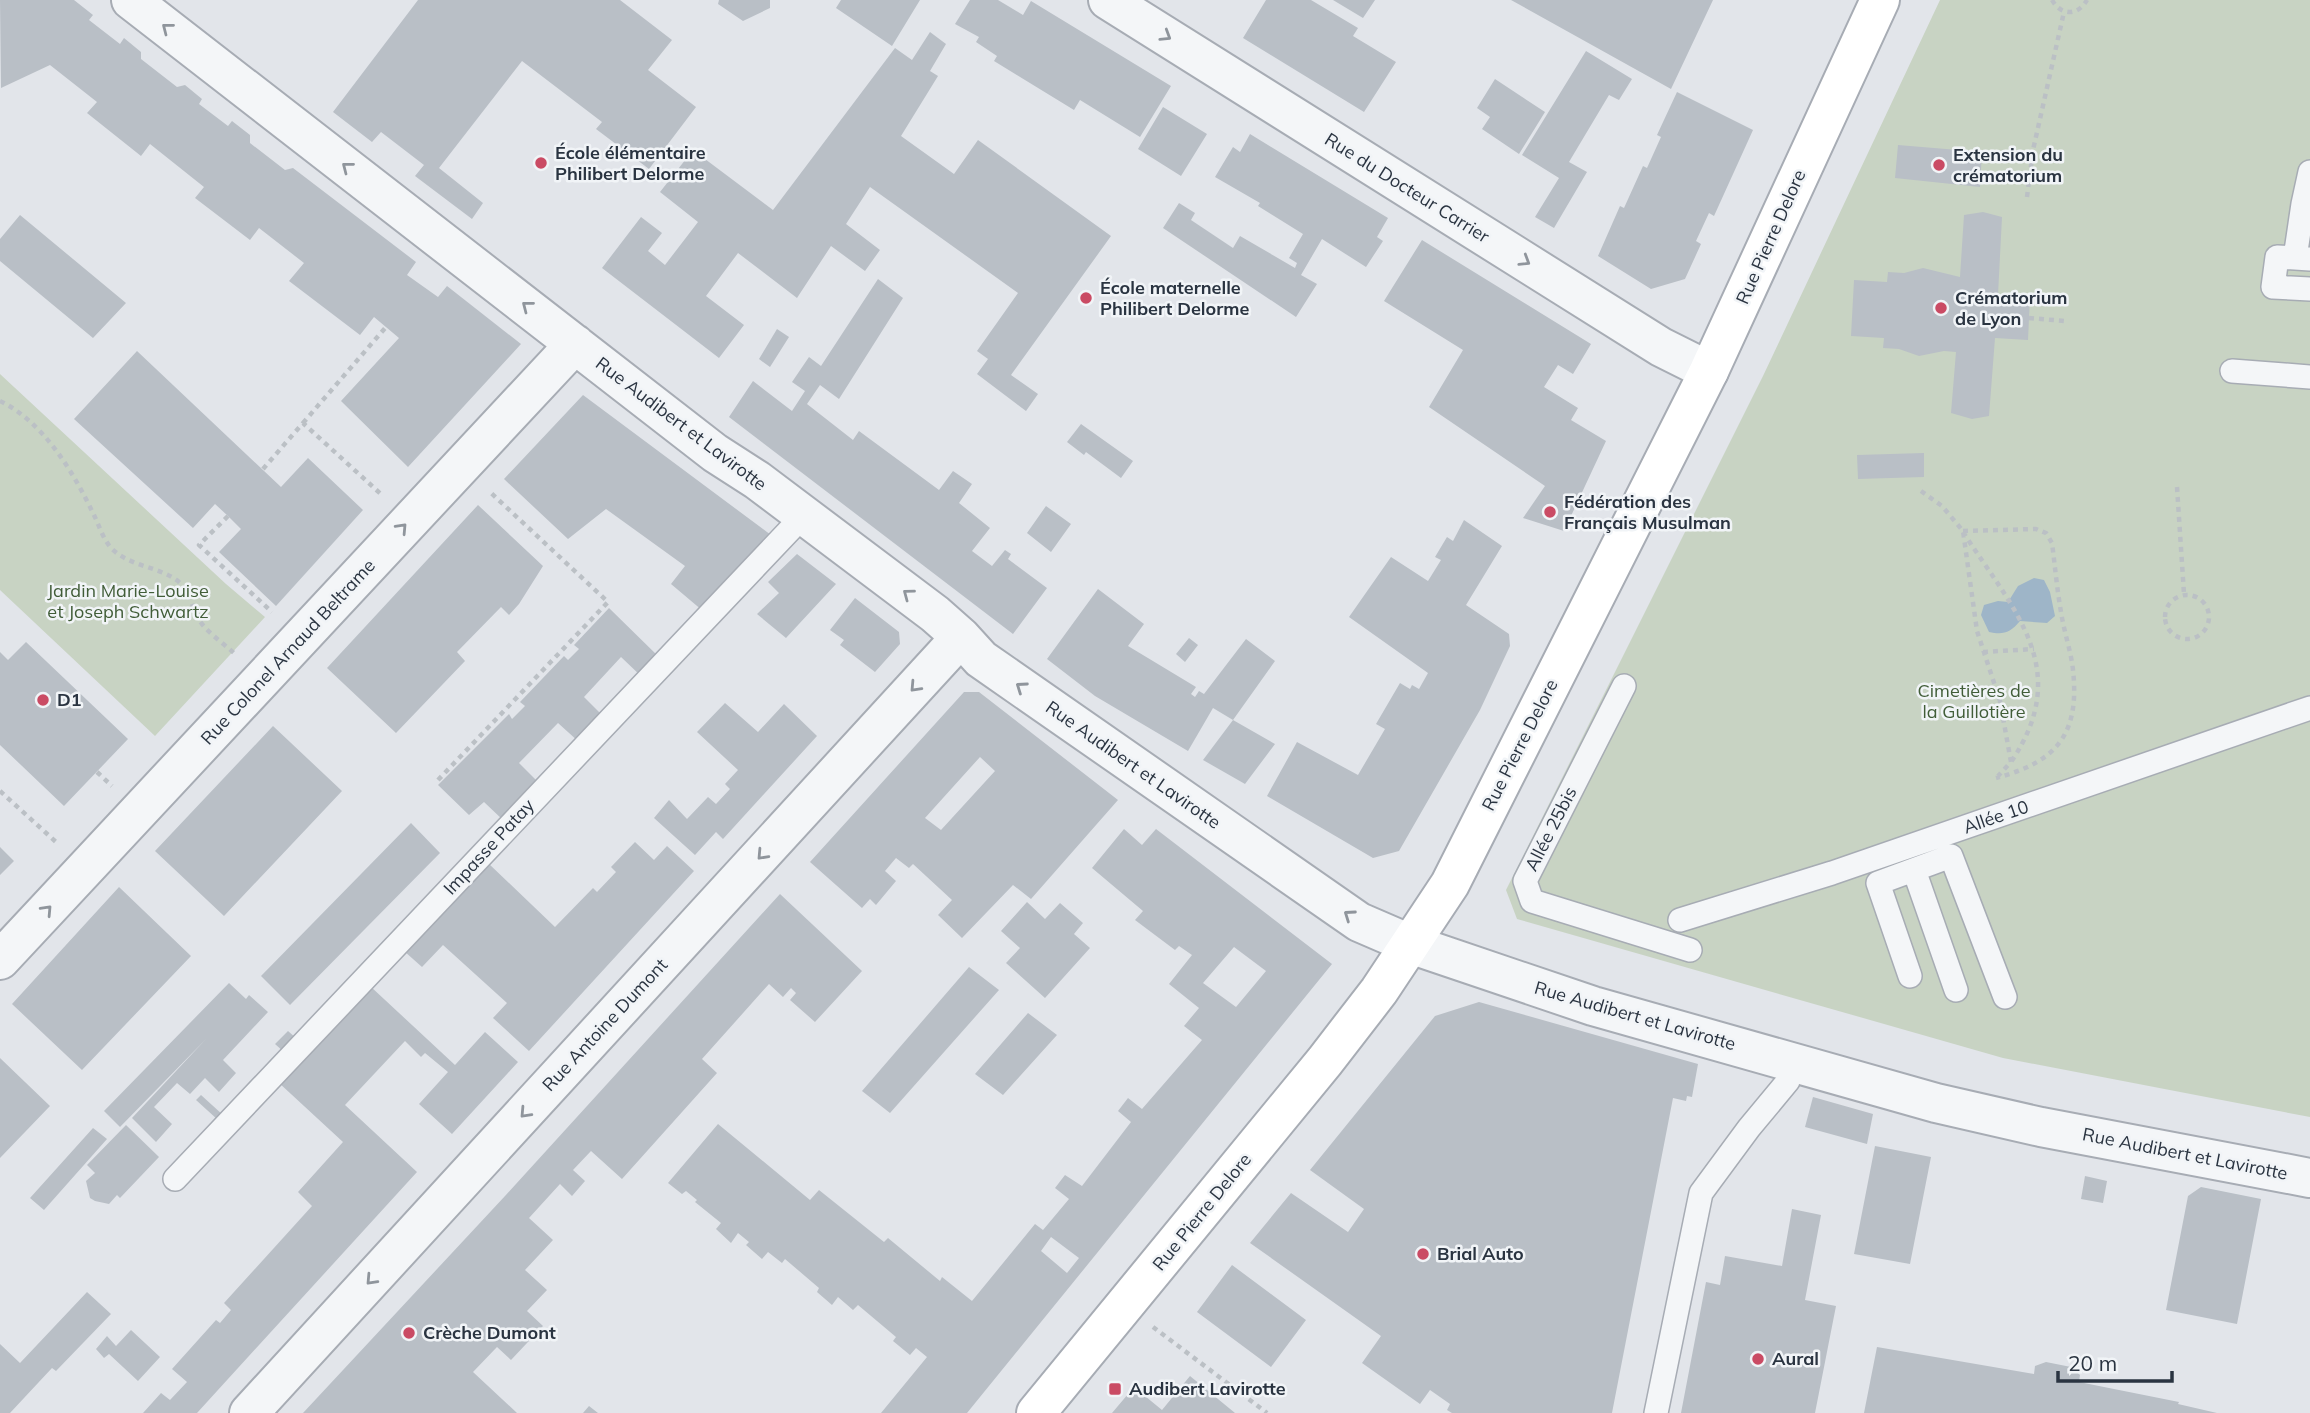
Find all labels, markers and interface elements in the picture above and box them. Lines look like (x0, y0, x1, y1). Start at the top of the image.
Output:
one-way arrow (162, 23, 175, 36)
one-way arrow (1158, 28, 1171, 41)
street label: Rue du Docteur Carrier (1321, 127, 1494, 248)
place label: École élémentaire Philibert Delorme (555, 141, 706, 185)
place label: Extension du crématorium (1953, 143, 2063, 187)
marker: École élémentaire Philibert Delorme (533, 155, 549, 171)
marker: Extension du crématorium (1931, 157, 1947, 173)
one-way arrow (342, 163, 354, 176)
street label: Rue Pierre Delore (1731, 166, 1810, 308)
one-way arrow (1517, 253, 1530, 266)
place label: École maternelle Philibert Delorme (1100, 276, 1249, 320)
place label: Crématorium de Lyon (1955, 286, 2068, 330)
marker: École maternelle Philibert Delorme (1078, 290, 1094, 306)
marker: Crématorium de Lyon (1933, 300, 1949, 316)
one-way arrow (522, 302, 534, 315)
street label: Rue Audibert et Lavirotte (591, 352, 771, 496)
place label: Fédération des Français Musulman (1564, 490, 1731, 534)
marker: Fédération des Français Musulman (1542, 504, 1558, 520)
one-way arrow (394, 523, 407, 536)
street label: Rue Colonel Arnaud Beltrame (195, 554, 380, 749)
park label: Jardin Marie-Louise et Joseph Schwartz (47, 579, 209, 623)
one-way arrow (903, 589, 916, 602)
street label: Rue Pierre Delore (1476, 675, 1563, 814)
one-way arrow (911, 679, 924, 692)
park label: Cimetières de la Guillotière (1918, 679, 2031, 723)
one-way arrow (1016, 683, 1029, 695)
place label: D1 (57, 688, 82, 711)
marker: D1 (35, 692, 51, 708)
street label: Rue Audibert et Lavirotte (1041, 695, 1225, 834)
street label: Allée 25bis (1519, 783, 1582, 875)
street label: Impasse Patay (438, 793, 539, 900)
street label: Allée 10 (1960, 795, 2032, 838)
one-way arrow (757, 847, 770, 860)
one-way arrow (38, 905, 51, 918)
one-way arrow (1344, 911, 1357, 923)
street label: Rue Antoine Dumont (537, 953, 672, 1096)
street label: Rue Audibert et Lavirotte (1532, 976, 1738, 1055)
one-way arrow (521, 1105, 533, 1118)
street label: Rue Audibert et Lavirotte (2081, 1122, 2290, 1185)
street label: Rue Pierre Delore (1147, 1148, 1256, 1275)
place label: Brial Auto (1437, 1242, 1524, 1265)
marker: Brial Auto (1415, 1246, 1431, 1262)
one-way arrow (367, 1272, 379, 1285)
place label: Crèche Dumont (423, 1321, 556, 1344)
marker: Crèche Dumont (401, 1325, 417, 1341)
scale bar (2058, 1340, 2172, 1384)
place label: Aural (1772, 1347, 1819, 1370)
text: 20 m (2068, 1350, 2117, 1376)
marker: Aural (1750, 1351, 1766, 1367)
place label: Audibert Lavirotte (1129, 1377, 1286, 1400)
marker: Audibert Lavirotte (1107, 1381, 1123, 1397)

